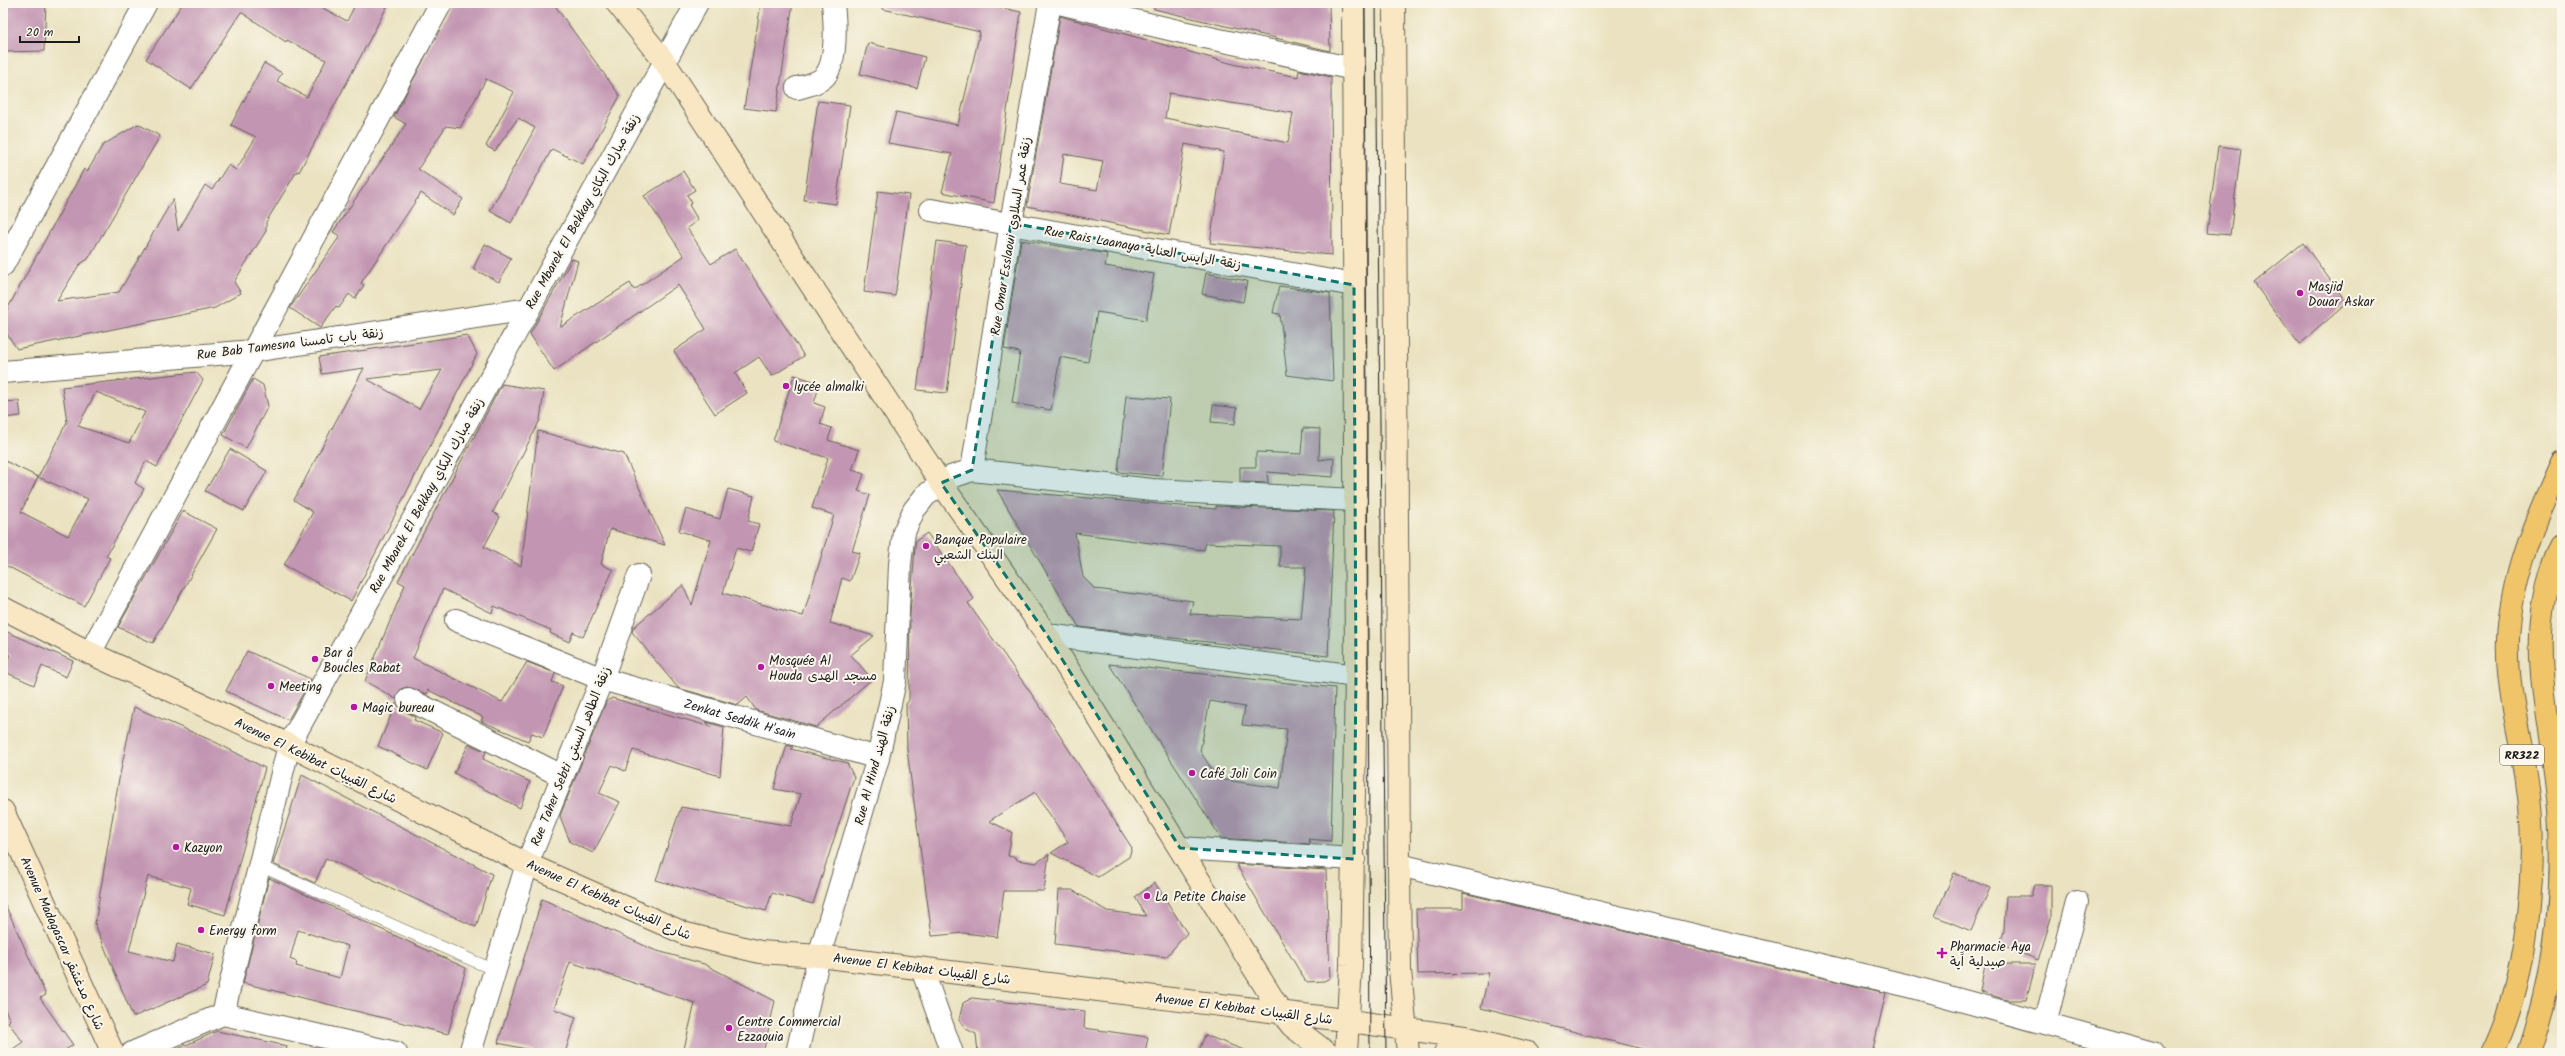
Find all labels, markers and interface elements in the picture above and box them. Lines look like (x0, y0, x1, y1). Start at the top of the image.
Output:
scale bar (20, 18, 79, 44)
text: 20 m (26, 23, 54, 42)
street label: Rue Mbarek El Bekkay زنقة مبارك البكاي (521, 110, 646, 313)
street label: Rue Omar Esslaoui زنقة عمر السلاوي (985, 135, 1038, 337)
street label: Rue Rais Laanaya زنقة الرايس العناية (1043, 221, 1243, 276)
place label: Masjid Douar Askar (2308, 277, 2375, 313)
marker: Masjid Douar Askar (2295, 288, 2305, 298)
street label: Rue Bab Tamesna زنقة باب تامسنا (196, 323, 385, 366)
place label: lycée almalki (794, 377, 865, 398)
marker: lycée almalki (781, 381, 791, 391)
street label: Rue Mbarek El Bekkay زنقة مبارك البكاي (365, 394, 490, 597)
place label: Banque Populaire البنك الشعبي (934, 530, 1027, 566)
marker: Banque Populaire البنك الشعبي (921, 541, 931, 551)
place label: Bar à Boucles Rabat (323, 643, 402, 679)
place label: Mosquée Al Houda مسجد الهدى (769, 651, 877, 687)
marker: Bar à Boucles Rabat (310, 654, 320, 664)
marker: Mosquée Al Houda مسجد الهدى (756, 662, 766, 672)
street label: Rue Taher Sebti زنقة الطاهر السبتي (526, 663, 617, 850)
place label: Meeting (279, 677, 322, 698)
marker: Meeting (266, 681, 276, 691)
street label: Zenkat Seddik H'sain (681, 694, 798, 746)
place label: Magic bureau (362, 698, 435, 719)
marker: Magic bureau (349, 702, 359, 712)
street label: Rue Al Hind زنقة الهند (849, 703, 902, 827)
street label: Avenue El Kebibat شارع القبيبات (230, 713, 400, 810)
road number: RR322 (2500, 745, 2544, 765)
place label: Café Joli Coin (1200, 764, 1277, 785)
marker: Café Joli Coin (1187, 768, 1197, 778)
place label: Kazyon (184, 838, 222, 859)
marker: Kazyon (171, 842, 181, 852)
street label: Avenue Madagascar شارع مدغشقر (14, 853, 109, 1034)
street label: Avenue El Kebibat شارع القبيبات (523, 854, 694, 946)
place label: La Petite Chaise (1155, 887, 1246, 908)
marker: La Petite Chaise (1142, 891, 1152, 901)
place label: Energy form (209, 921, 277, 942)
marker: Energy form (196, 925, 206, 935)
place label: Pharmacie Aya صيدلية اًية (1950, 937, 2031, 973)
street label: Avenue El Kebibat شارع القبيبات (832, 948, 1012, 991)
marker: Pharmacie Aya صيدلية اًية (1937, 948, 1947, 958)
street label: Avenue El Kebibat شارع القبيبات (1154, 988, 1334, 1031)
place label: Centre Commercial Ezzaouia (737, 1012, 841, 1048)
marker: Centre Commercial Ezzaouia (724, 1023, 734, 1033)

